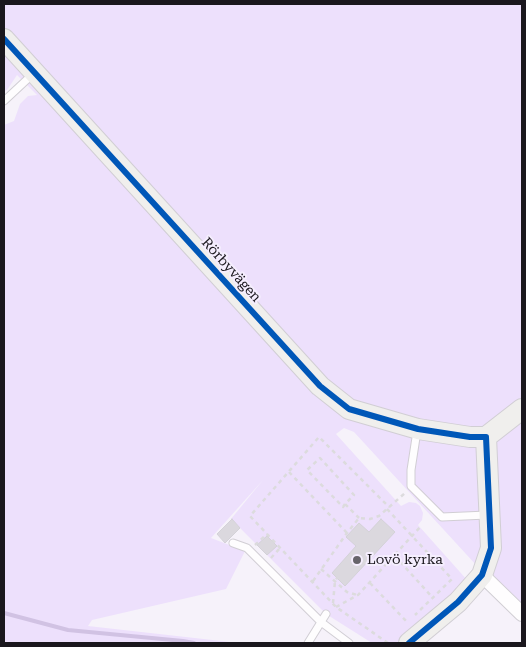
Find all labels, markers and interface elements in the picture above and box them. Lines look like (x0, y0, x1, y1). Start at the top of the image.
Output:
street label: Rörbyvägen (198, 234, 264, 306)
place label: Lovö kyrka (367, 552, 443, 568)
marker: Lovö kyrka (351, 554, 363, 566)

